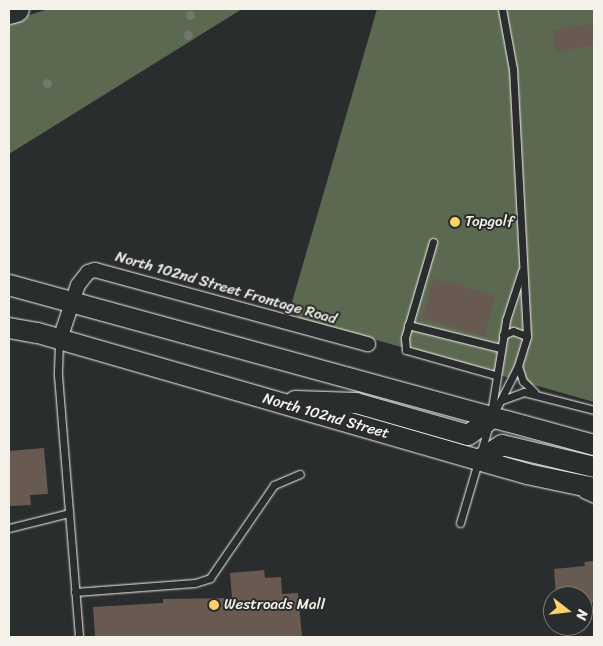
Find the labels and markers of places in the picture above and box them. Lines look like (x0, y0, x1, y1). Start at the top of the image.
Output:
place label: Topgolf (465, 213, 514, 231)
marker: Topgolf (449, 216, 461, 228)
place label: Westroads Mall (224, 596, 325, 614)
marker: Westroads Mall (208, 599, 220, 611)

